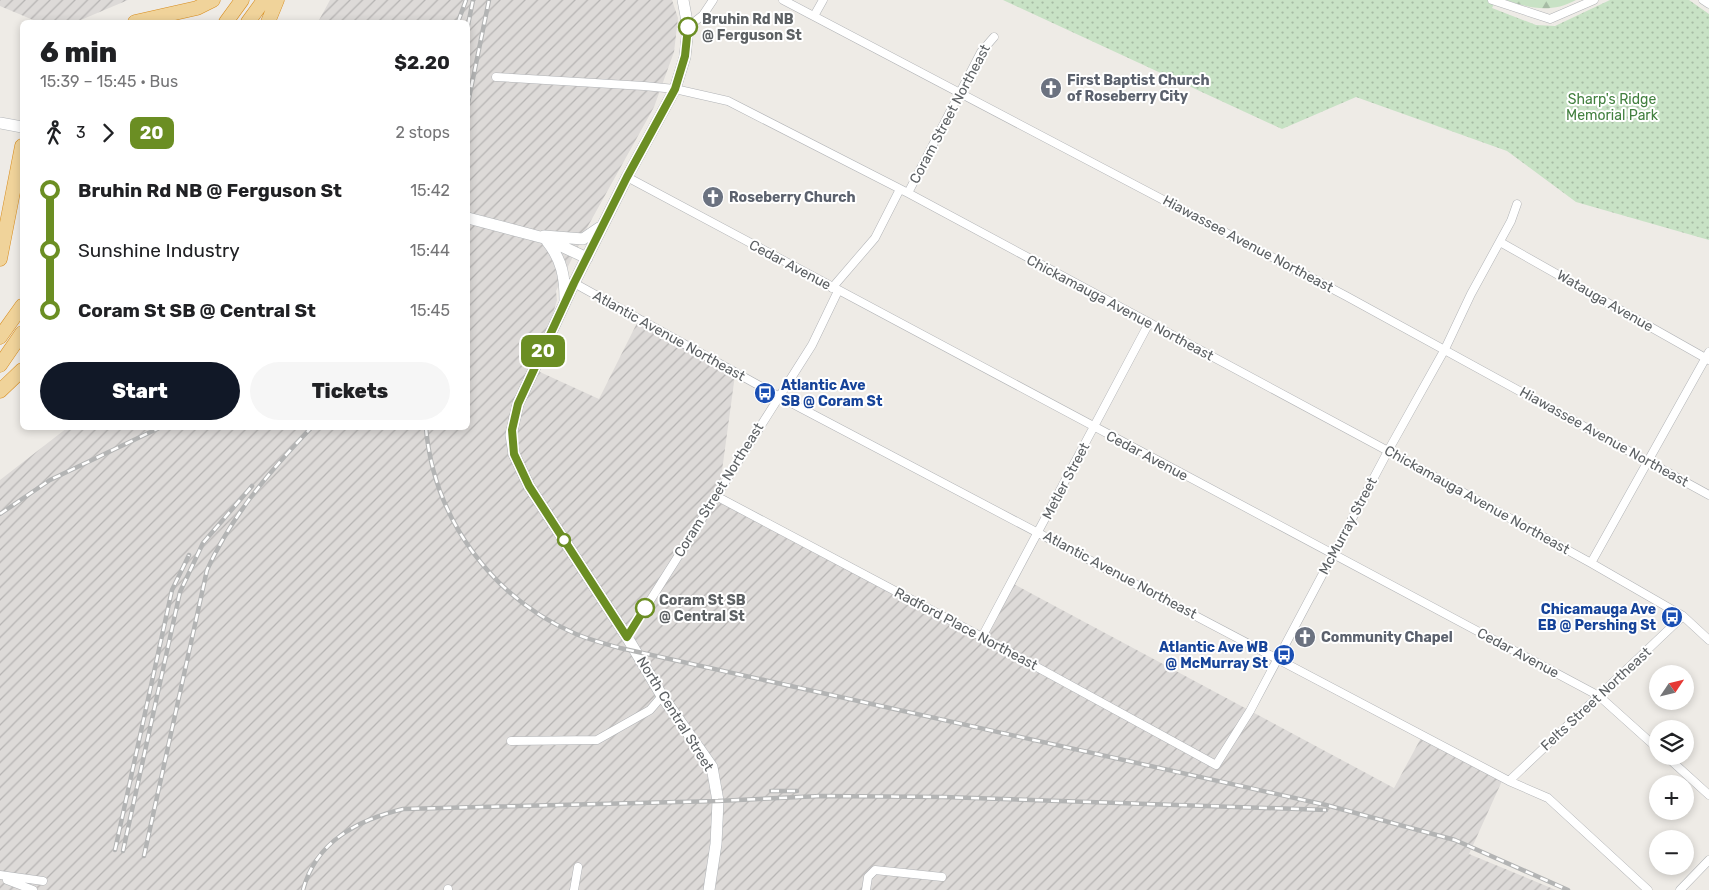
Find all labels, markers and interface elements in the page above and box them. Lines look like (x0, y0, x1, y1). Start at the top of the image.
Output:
place label: Bruhin Rd NB @ Ferguson St (702, 11, 802, 44)
marker: Bruhin Rd NB @ Ferguson St (678, 17, 698, 37)
text: 6 min (40, 36, 117, 69)
street label: Coram Street Northeast (906, 41, 994, 187)
text: $2.20 (394, 51, 450, 74)
text: 15:39 – 15:45 · Bus (40, 72, 178, 91)
place label: First Baptist Church of Roseberry City (1067, 72, 1209, 105)
church icon: First Baptist Church of Roseberry City (1039, 76, 1063, 100)
park label: Sharp's Ridge Memorial Park (1566, 91, 1659, 124)
icon: walk (40, 119, 68, 147)
icon: forward (94, 119, 122, 147)
text: 20 (140, 122, 164, 144)
text: 3 (76, 123, 86, 142)
text: 2 stops (395, 123, 450, 142)
text: Bruhin Rd NB @ Ferguson St (78, 179, 342, 202)
text: 15:42 (410, 181, 450, 200)
church icon: Roseberry Church (701, 185, 725, 209)
place label: Roseberry Church (729, 189, 856, 206)
street label: Hiawassee Avenue Northeast (1160, 192, 1337, 296)
street label: Cedar Avenue (746, 236, 834, 294)
text: Sunshine Industry (78, 239, 240, 262)
text: 15:44 (410, 241, 450, 260)
street label: Chickamauga Avenue Northeast (1024, 251, 1217, 365)
street label: Watauga Avenue (1554, 267, 1656, 336)
street label: Atlantic Avenue Northeast (590, 287, 749, 385)
text: Coram St SB @ Central St (78, 299, 316, 322)
text: 15:45 (410, 301, 450, 320)
line badge: 20 (520, 335, 566, 367)
text: 20 (531, 340, 555, 362)
button: Start (40, 362, 240, 420)
button: Tickets (250, 362, 450, 420)
place label: Atlantic Ave SB @ Coram St (781, 377, 883, 410)
bus stop icon: Atlantic Ave SB @ Coram St (753, 381, 777, 405)
street label: Hiawassee Avenue Northeast (1517, 383, 1692, 491)
street label: Coram Street Northeast (671, 419, 768, 560)
street label: Cedar Avenue (1103, 427, 1191, 485)
street label: Metler Street (1039, 439, 1094, 522)
street label: Chickamauga Avenue Northeast (1381, 442, 1573, 558)
street label: McMurray Street (1315, 474, 1381, 578)
street label: Atlantic Avenue Northeast (1040, 527, 1200, 623)
unlabelled marker (557, 533, 571, 547)
street label: Radford Place Northeast (891, 584, 1041, 674)
place label: Coram St SB @ Central St (659, 592, 746, 625)
marker: Coram St SB @ Central St (635, 598, 655, 618)
place label: Chicamauga Ave EB @ Pershing St (1538, 601, 1656, 634)
bus stop icon: Chicamauga Ave EB @ Pershing St (1660, 605, 1684, 629)
street label: Cedar Avenue (1474, 624, 1562, 682)
church icon: Community Chapel (1293, 625, 1317, 649)
place label: Community Chapel (1321, 629, 1453, 646)
place label: Atlantic Ave WB @ McMurray St (1159, 639, 1268, 672)
bus stop icon: Atlantic Ave WB @ McMurray St (1272, 643, 1296, 667)
street label: Felts Street Northeast (1537, 643, 1655, 754)
street label: North Central Street (633, 654, 717, 775)
north arrow (1649, 665, 1694, 710)
map controls (1649, 665, 1694, 875)
button: layers (1649, 720, 1694, 765)
button: + (1649, 775, 1694, 820)
button: − (1649, 830, 1694, 875)

